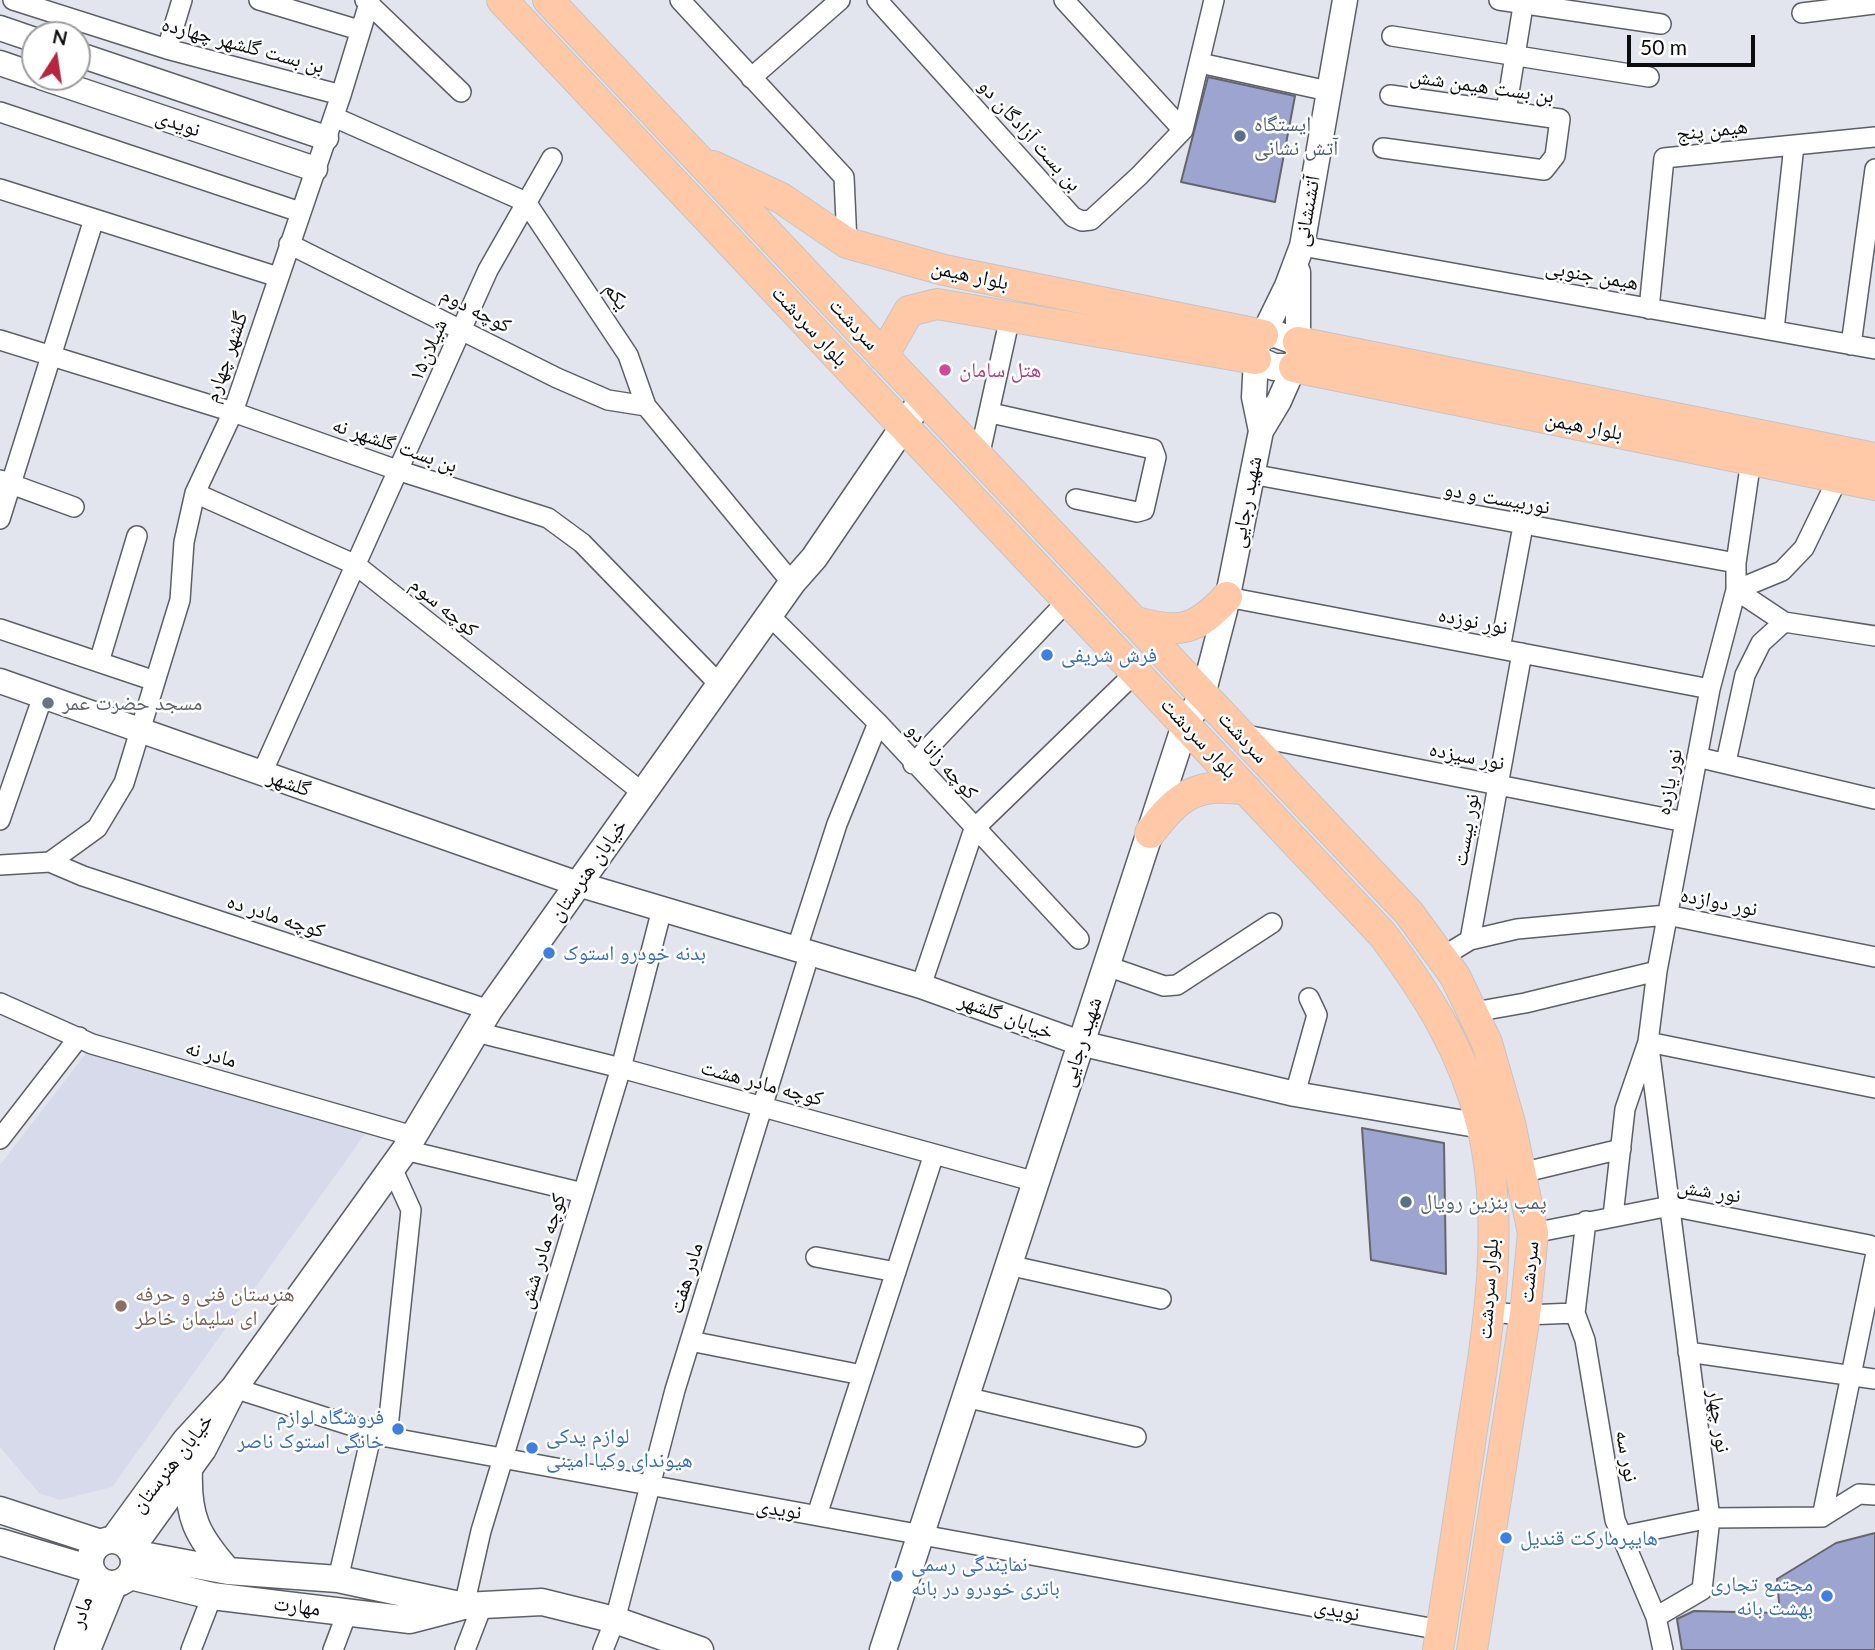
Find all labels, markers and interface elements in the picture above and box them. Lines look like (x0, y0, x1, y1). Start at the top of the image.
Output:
street label: بن بست گلشهر چهارده (159, 11, 327, 79)
north arrow (21, 21, 91, 91)
scale bar (1630, 21, 1758, 65)
text: N (50, 24, 70, 50)
text: 50 m (1640, 34, 1687, 59)
street label: بن بست هیمن شش (1408, 63, 1556, 109)
street label: بن بست آزادگان دو (973, 74, 1087, 196)
street label: نویدی (152, 104, 204, 142)
place label: ایستگاه آتش نشانی (1254, 111, 1338, 161)
street label: هیمن پنج (1675, 114, 1749, 146)
marker: ایستگاه آتش نشانی (1232, 128, 1248, 144)
street label: آتشنشانی (1288, 174, 1326, 248)
street label: هیمن جنوبی (1543, 254, 1641, 296)
street label: بلوار هیمن (929, 255, 1011, 295)
street label: یکم (599, 277, 635, 315)
street label: بلوار سردشت (766, 280, 854, 372)
street label: کوچه دوم (437, 282, 515, 338)
street label: سردشت (824, 293, 884, 355)
street label: گلشهر چهارم (199, 308, 253, 406)
street label: شیلان۱۵ (403, 315, 453, 385)
place label: هتل سامان (959, 357, 1041, 383)
marker: هتل سامان (937, 362, 953, 378)
street label: بلوار هیمن (1543, 406, 1625, 446)
street label: بن بست گلشهر نه (329, 412, 461, 478)
street label: شهید رجایی (1225, 454, 1267, 550)
street label: نوربیست و دو (1442, 476, 1552, 520)
street label: کوچه سوم (405, 572, 483, 642)
street label: نور نوزده (1436, 602, 1510, 640)
place label: فرش شریفی (1061, 642, 1157, 668)
marker: فرش شریفی (1039, 647, 1055, 663)
place label: مسجد حضرت عمر (62, 690, 202, 716)
street label: بلوار سردشت (1155, 692, 1243, 784)
marker: مسجد حضرت عمر (40, 695, 56, 711)
street label: سردشت (1213, 706, 1273, 768)
street label: کوچه زانا دو (901, 717, 983, 805)
street label: نور سیزده (1427, 736, 1507, 776)
street label: نور یازده (1650, 747, 1688, 817)
street label: گلشهر (264, 764, 314, 802)
street label: نور بیست (1447, 792, 1485, 868)
street label: خیابان هنرستان (543, 814, 633, 926)
street label: نور دوازده (1678, 882, 1760, 922)
street label: کوچه مادر ده (224, 888, 328, 944)
place label: بدنه خودرو استوک (563, 940, 706, 966)
marker: بدنه خودرو استوک (541, 945, 557, 961)
street label: خیابان گلشهر (955, 987, 1057, 1045)
street label: شهید رجایی (1055, 994, 1107, 1090)
street label: مادر نه (182, 1035, 240, 1073)
street label: کوچه مادر هشت (698, 1055, 826, 1111)
street label: نور شش (1675, 1174, 1743, 1208)
place label: پمپ بنزین رویال (1420, 1189, 1547, 1215)
street label: کوچه مادر شش (513, 1190, 571, 1312)
marker: پمپ بنزین رویال (1398, 1194, 1414, 1210)
street label: بلوار سردشت (1472, 1238, 1504, 1340)
street label: مادر هفت (663, 1239, 709, 1317)
street label: سردشت (1514, 1240, 1544, 1304)
place label: هنرستان فنی و حرفه ای سلیمان خاطر (135, 1281, 295, 1331)
marker: هنرستان فنی و حرفه ای سلیمان خاطر (113, 1298, 129, 1314)
street label: نور چهار (1702, 1388, 1736, 1454)
place label: فروشگاه لوازم خانگى استوک ناصر (237, 1404, 384, 1454)
street label: خیابان هنرستان (125, 1408, 219, 1518)
marker: فروشگاه لوازم خانگى استوک ناصر (390, 1421, 406, 1437)
place label: لوازم یدکى هیونداى وکیا امینى (546, 1423, 693, 1473)
street label: نور سه (1610, 1428, 1644, 1484)
marker: لوازم یدکى هیونداى وکیا امینى (524, 1440, 540, 1456)
street label: نویدی (754, 1493, 804, 1525)
place label: هایپرمارکت قندیل (1520, 1525, 1658, 1551)
marker: هایپرمارکت قندیل (1498, 1530, 1514, 1546)
place label: نمایندگی رسمی باتری خودرو در بانه (911, 1551, 1060, 1601)
marker: نمایندگی رسمی باتری خودرو در بانه (889, 1568, 905, 1584)
place label: مجتمع تجاری بهشت بانه (1710, 1571, 1813, 1621)
marker: مجتمع تجاری بهشت بانه (1819, 1588, 1835, 1604)
street label: مهارت (272, 1591, 322, 1621)
street label: مادر (64, 1593, 98, 1631)
street label: نویدی (1312, 1593, 1362, 1627)

